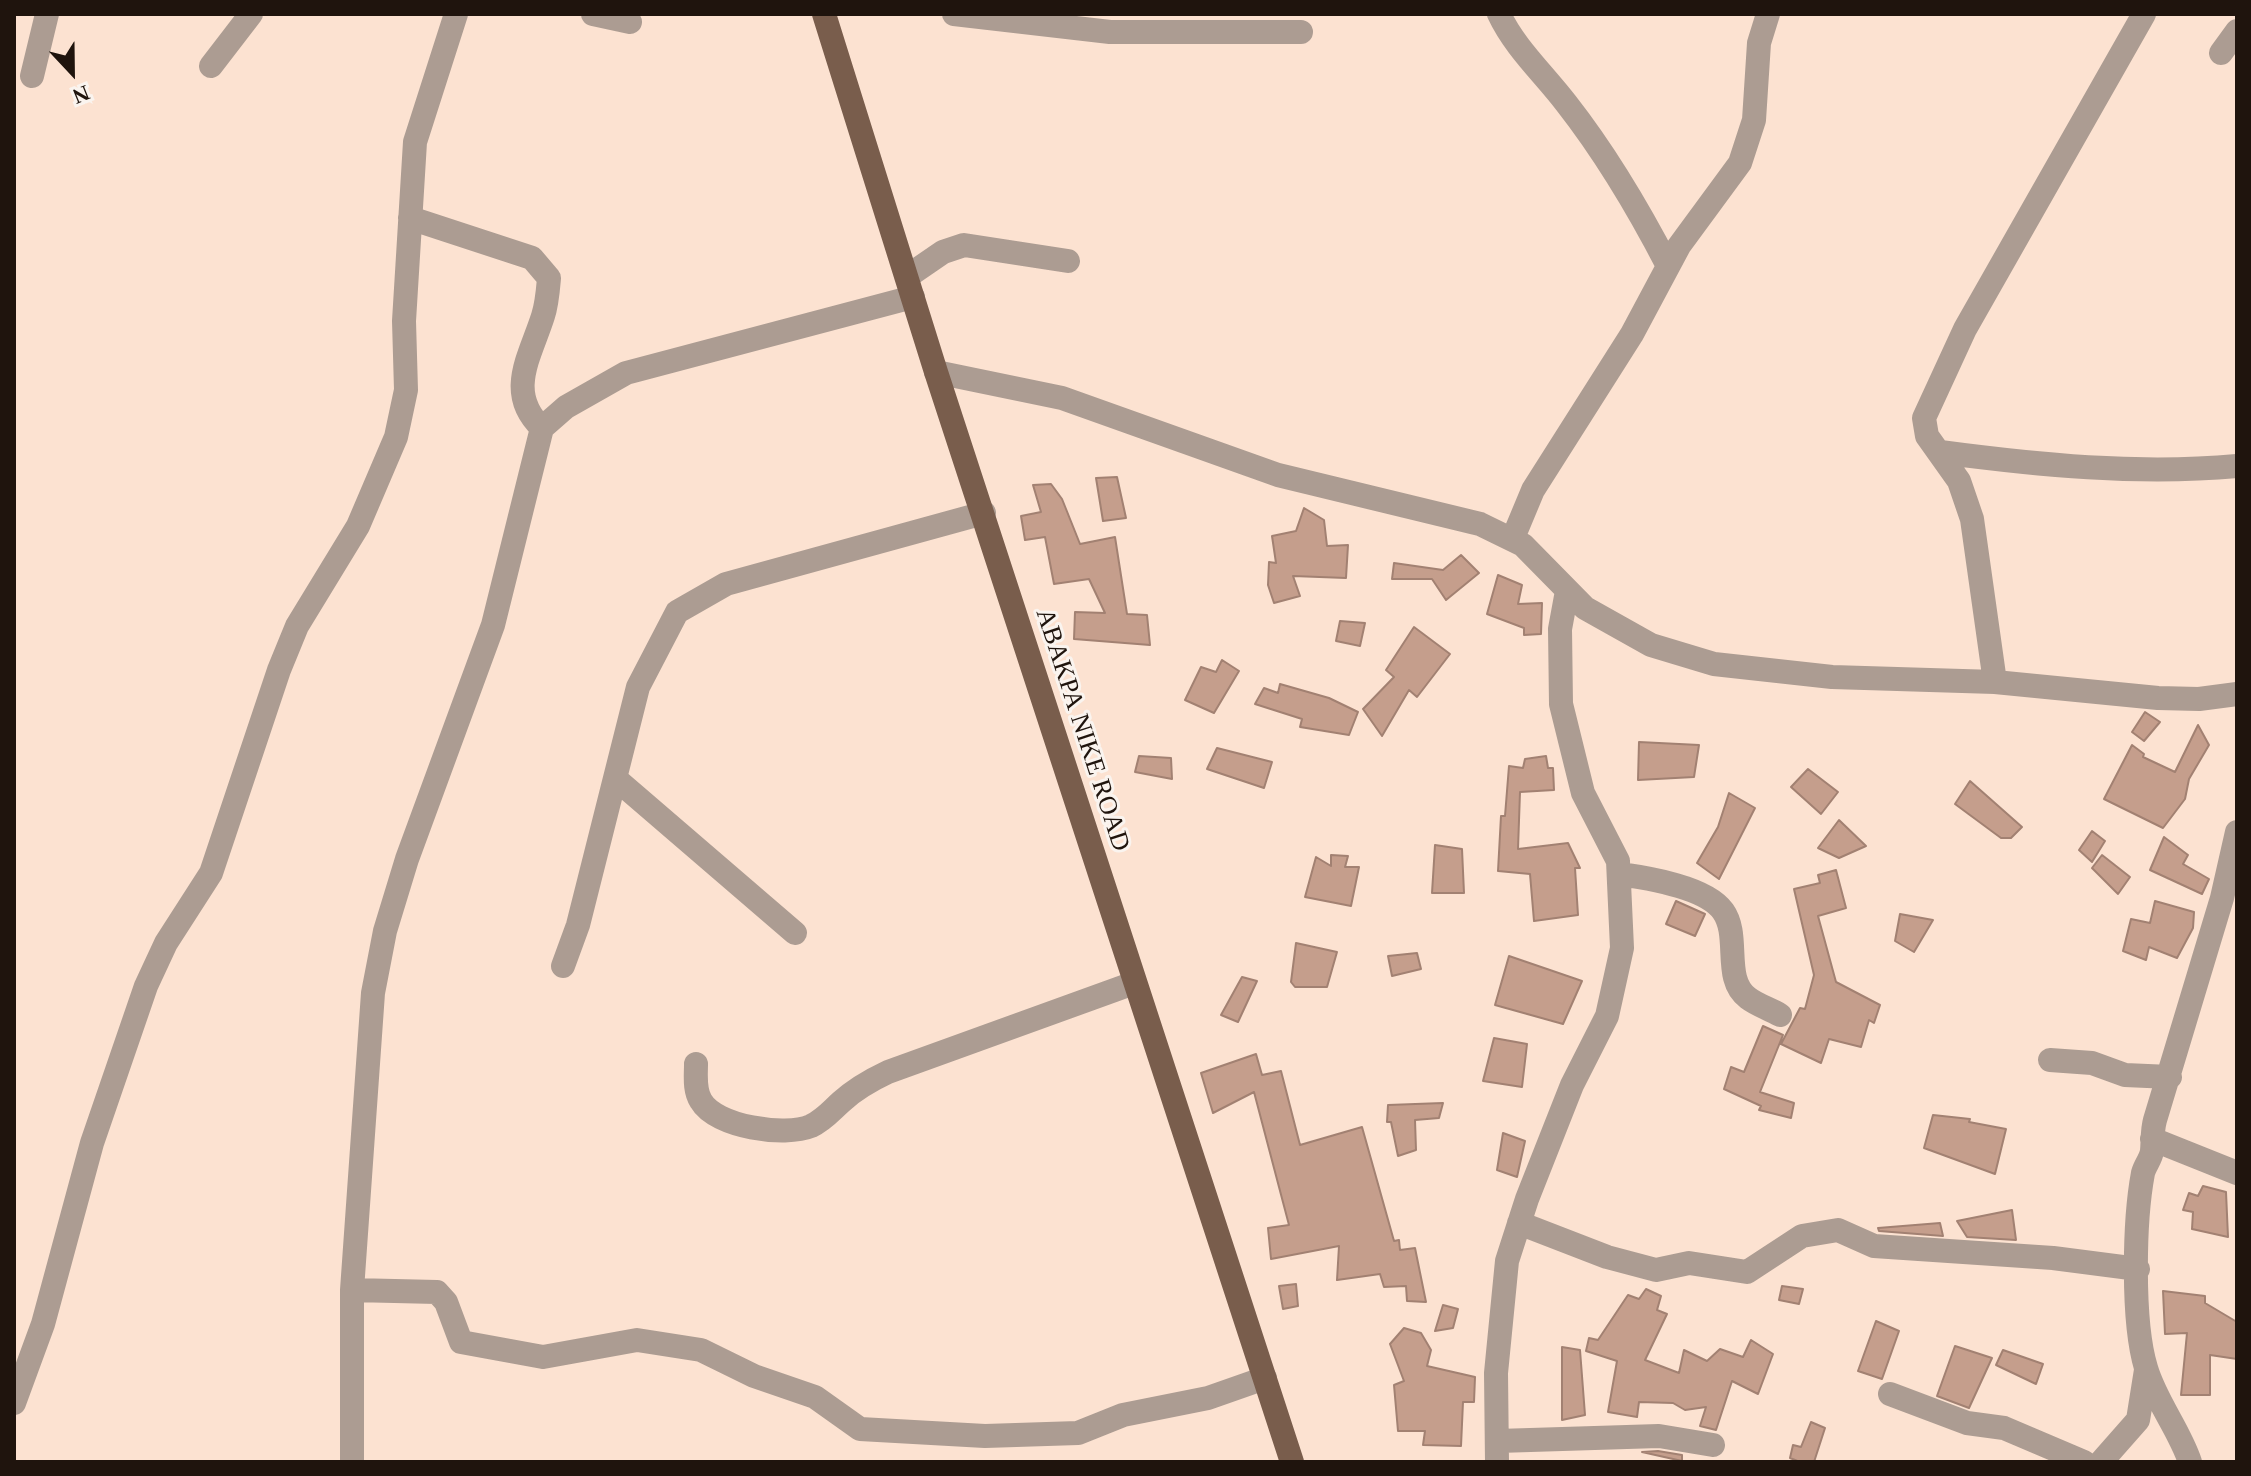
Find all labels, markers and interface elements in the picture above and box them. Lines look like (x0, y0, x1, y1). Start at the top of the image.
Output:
north arrow (32, 32, 112, 112)
text: N (69, 80, 93, 109)
street label: ABAKPA NIKE ROAD (1028, 605, 1136, 855)

